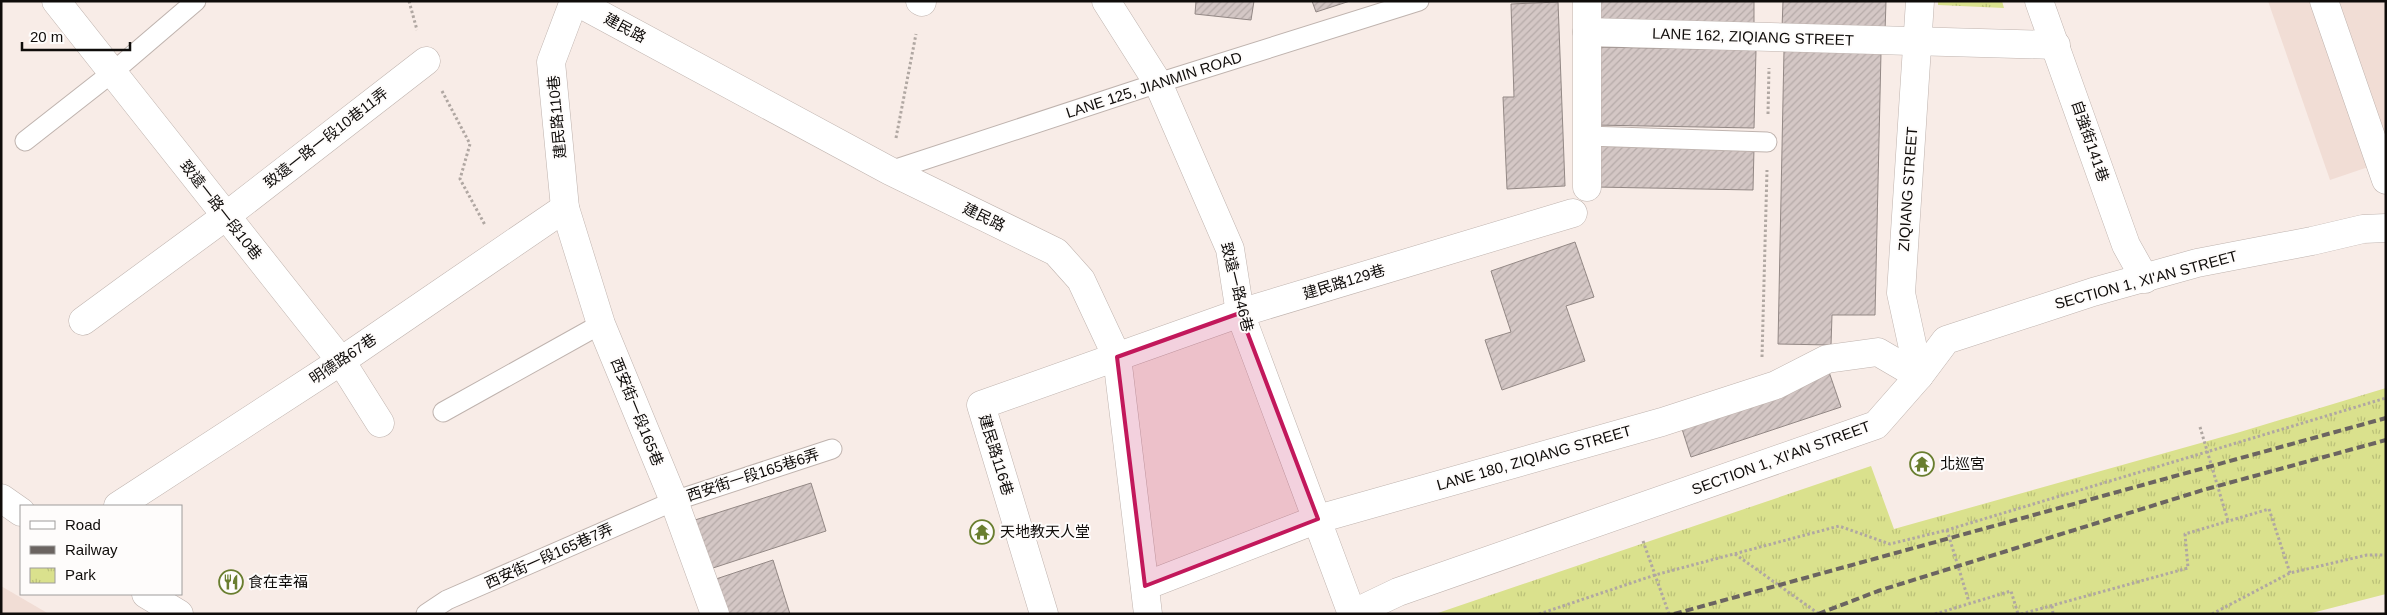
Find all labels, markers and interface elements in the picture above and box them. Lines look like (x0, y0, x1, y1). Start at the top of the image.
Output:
street label: 建民路 (601, 9, 649, 46)
scale bar (22, 20, 130, 52)
street label: LANE 162, ZIQIANG STREET (1652, 24, 1854, 49)
text: 20 m (30, 28, 63, 45)
street label: LANE 125, JIANMIN ROAD (1064, 48, 1244, 121)
street label: 建民路110巷 (544, 75, 569, 160)
street label: 致遠一路一段10巷11弄 (260, 84, 391, 191)
street label: 自強街141巷 (2069, 98, 2112, 184)
street label: ZIQIANG STREET (1895, 126, 1920, 252)
street label: 致遠一路一段10巷 (177, 157, 266, 263)
street label: 建民路 (960, 199, 1008, 234)
street label: 致遠一路46巷 (1218, 240, 1257, 333)
street label: SECTION 1, XI'AN STREET (2053, 247, 2239, 312)
street label: 建民路129巷 (1301, 261, 1387, 302)
street label: 明德路67巷 (306, 330, 379, 387)
street label: 西安街一段165巷 (608, 355, 667, 468)
street label: 建民路116巷 (976, 412, 1017, 497)
street label: SECTION 1, XI'AN STREET (1689, 417, 1872, 498)
street label: LANE 180, ZIQIANG STREET (1435, 422, 1633, 493)
street label: 西安街一段165巷6弄 (684, 445, 821, 504)
temple icon: 北巡宮 (1909, 451, 1935, 477)
place label: 北巡宮 (1940, 455, 1985, 472)
legend (20, 505, 182, 595)
text: Road (65, 516, 101, 533)
temple icon: 天地教天人堂 (969, 519, 995, 545)
street label: 西安街一段165巷7弄 (482, 520, 615, 591)
place label: 天地教天人堂 (1000, 523, 1090, 540)
text: Railway (65, 541, 118, 558)
text: Park (65, 566, 96, 583)
restaurant icon: 食在幸福 (218, 569, 244, 595)
place label: 食在幸福 (248, 573, 308, 590)

